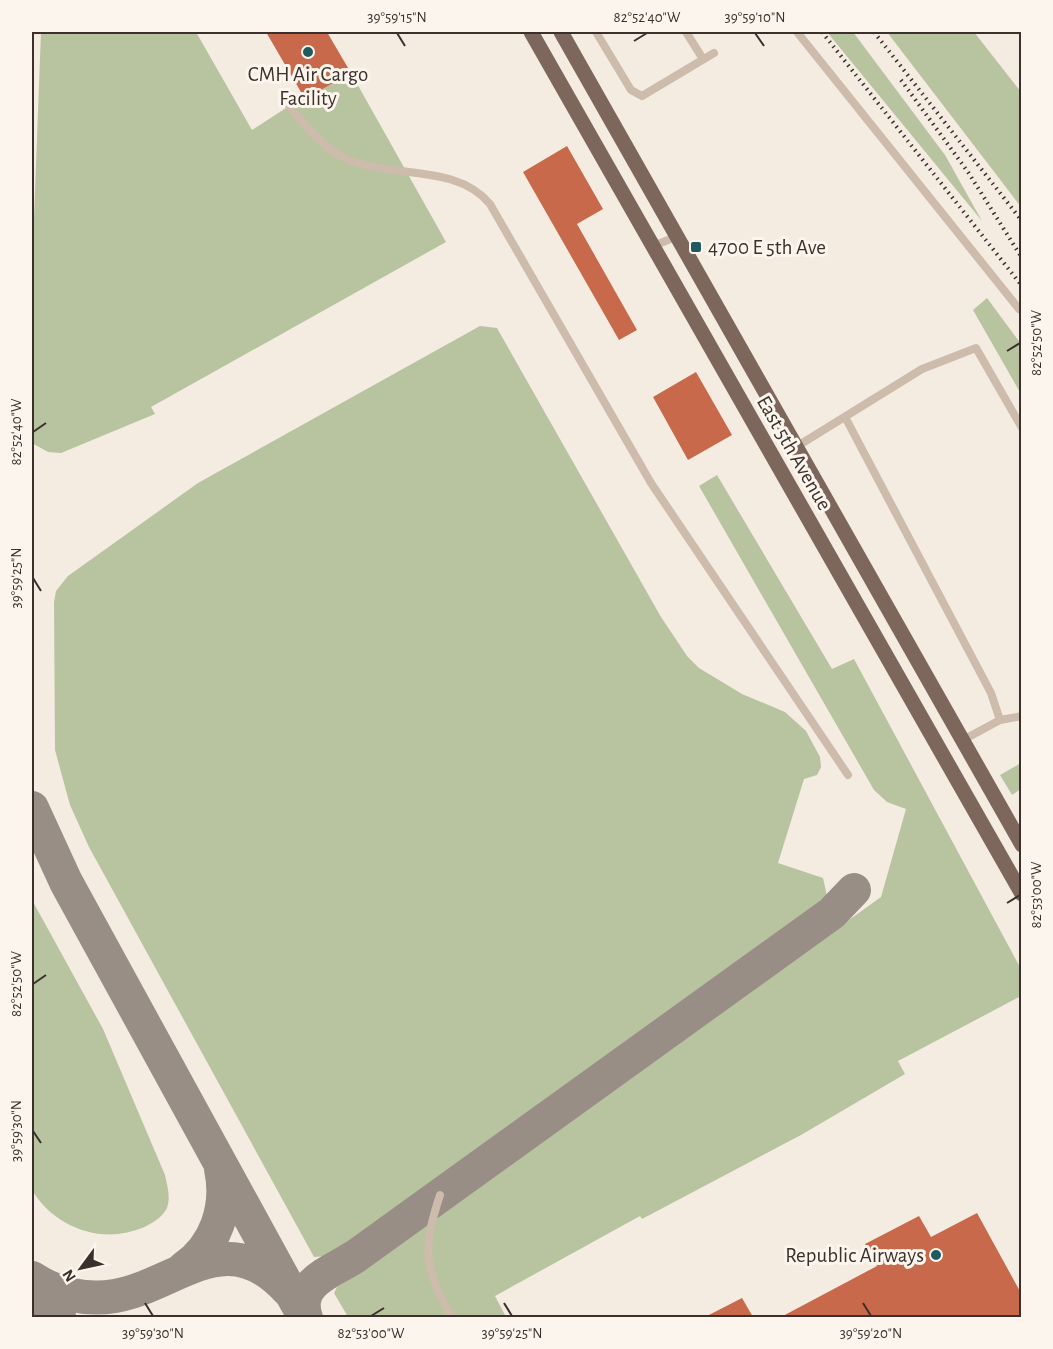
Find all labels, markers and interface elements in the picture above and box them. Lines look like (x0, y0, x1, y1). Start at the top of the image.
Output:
text: 39°59'15"N (367, 10, 427, 25)
text: 82°52'40"W (614, 10, 681, 25)
text: 39°59'10"N (725, 10, 785, 25)
marker: CMH Air Cargo Facility (301, 45, 315, 59)
place label: CMH Air Cargo Facility (248, 64, 368, 109)
place label: 4700 E 5th Ave (708, 237, 826, 258)
marker: 4700 E 5th Ave (689, 240, 703, 254)
text: 82°52'50"W (1029, 309, 1044, 376)
street label: East 5th Avenue (753, 392, 835, 514)
text: 82°52'40"W (9, 398, 24, 465)
text: 39°59'25"N (9, 548, 24, 608)
text: 82°53'00"W (1029, 861, 1044, 928)
text: 82°52'50"W (9, 950, 24, 1017)
text: 39°59'30"N (9, 1100, 24, 1162)
north arrow (51, 1238, 111, 1298)
place label: Republic Airways (785, 1245, 924, 1266)
marker: Republic Airways (929, 1248, 943, 1262)
text: N (60, 1267, 79, 1285)
text: 39°59'30"N (122, 1326, 184, 1341)
text: 82°53'00"W (338, 1326, 405, 1341)
text: 39°59'25"N (482, 1326, 542, 1341)
text: 39°59'20"N (840, 1326, 902, 1341)

